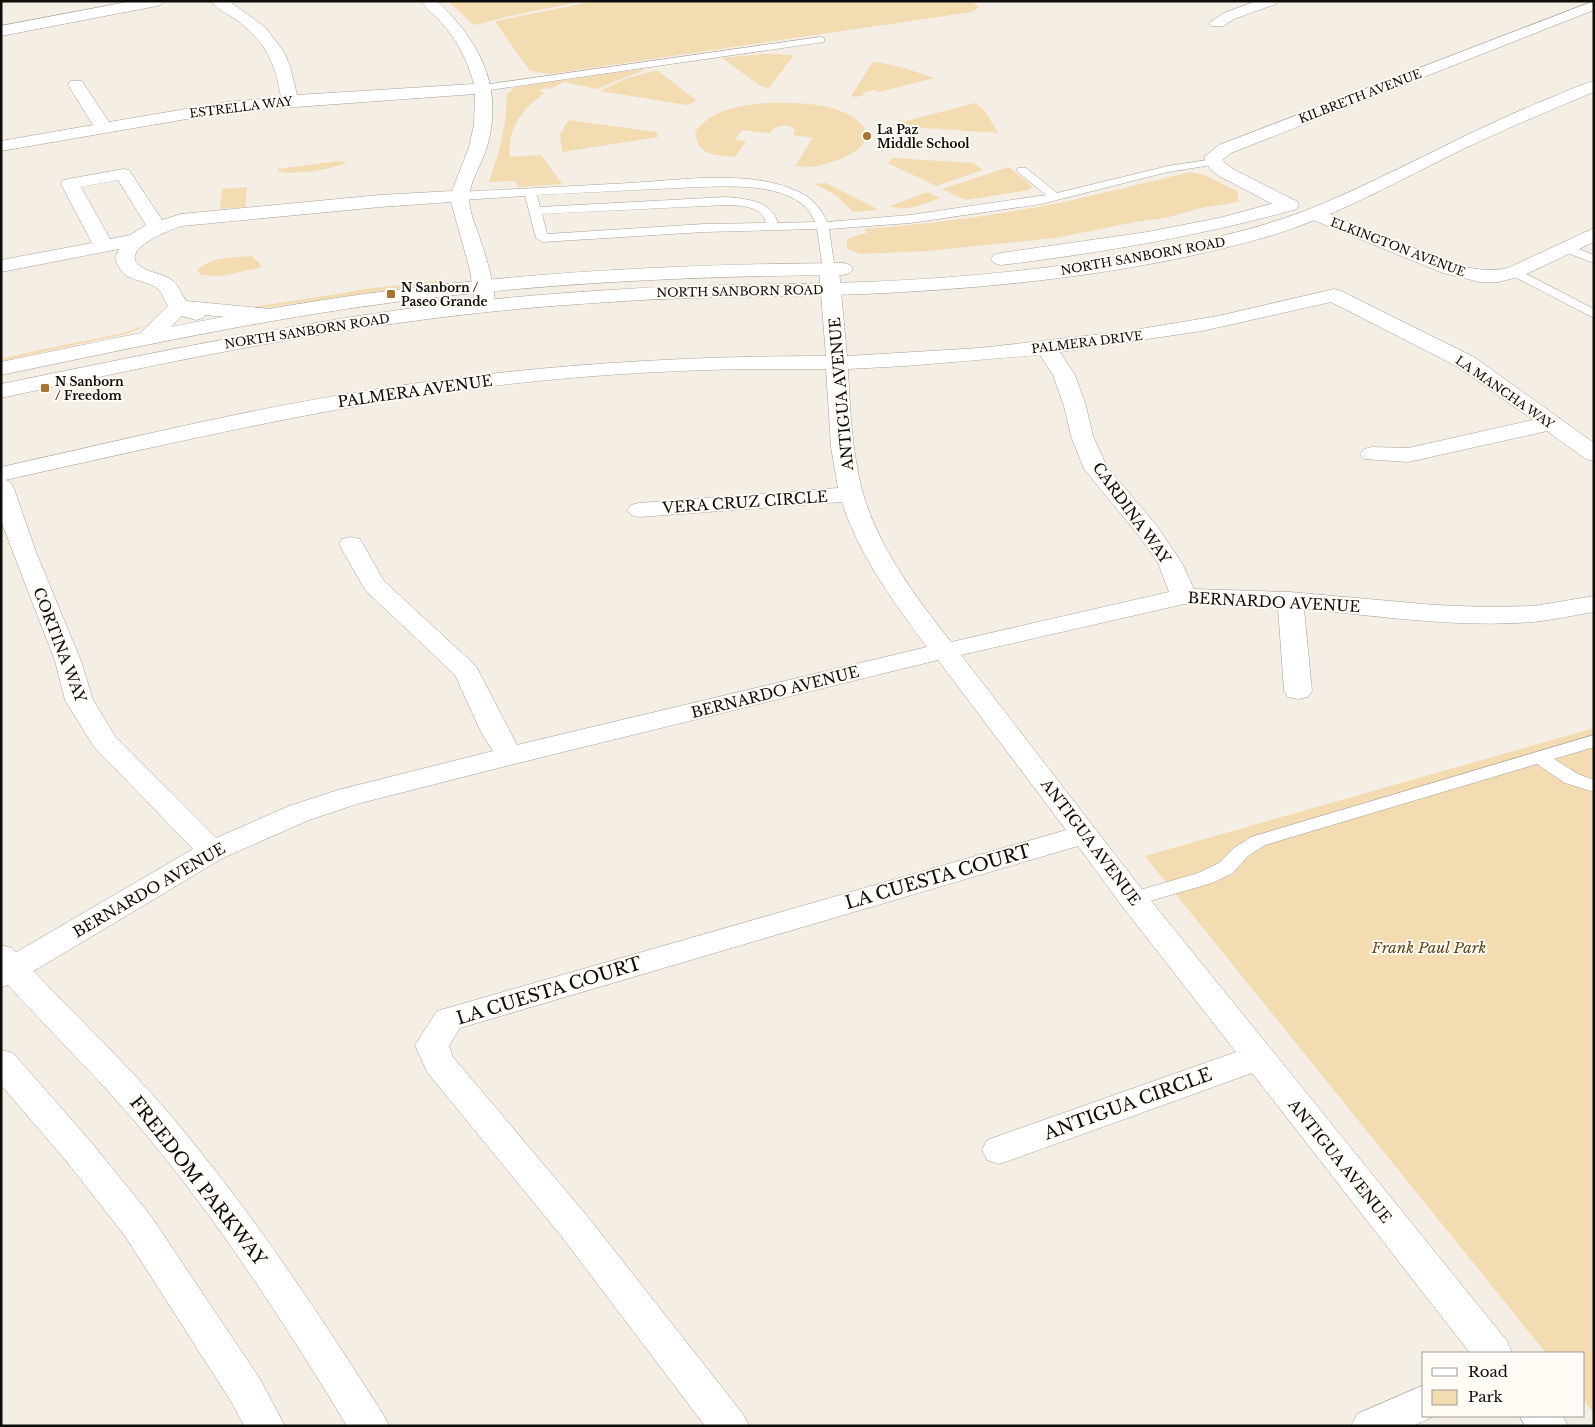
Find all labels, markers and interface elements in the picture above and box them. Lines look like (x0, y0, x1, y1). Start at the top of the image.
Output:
street label: KILBRETH AVENUE (1296, 66, 1424, 126)
street label: ESTRELLA WAY (189, 93, 294, 121)
place label: La Paz Middle School (877, 122, 970, 151)
marker: La Paz Middle School (861, 130, 873, 142)
street label: ELKINGTON AVENUE (1328, 214, 1468, 280)
street label: NORTH SANBORN ROAD (1059, 234, 1227, 278)
place label: N Sanborn / Paseo Grande (401, 280, 488, 309)
street label: NORTH SANBORN ROAD (656, 282, 824, 300)
marker: N Sanborn / Paseo Grande (385, 288, 397, 300)
street label: NORTH SANBORN ROAD (223, 311, 391, 351)
street label: ANTIGUA AVENUE (825, 317, 857, 472)
street label: PALMERA DRIVE (1030, 328, 1144, 356)
street label: LA MANCHA WAY (1453, 352, 1557, 432)
street label: PALMERA AVENUE (336, 371, 494, 411)
place label: N Sanborn / Freedom (55, 374, 124, 403)
marker: N Sanborn / Freedom (39, 382, 51, 394)
street label: CARDINA WAY (1089, 459, 1176, 568)
street label: VERA CRUZ CIRCLE (661, 487, 828, 517)
street label: CORTINA WAY (29, 585, 91, 706)
street label: BERNARDO AVENUE (1187, 588, 1361, 616)
street label: BERNARDO AVENUE (689, 662, 861, 722)
street label: ANTIGUA AVENUE (1037, 774, 1145, 909)
street label: BERNARDO AVENUE (70, 839, 229, 941)
street label: LA CUESTA COURT (843, 840, 1034, 914)
park label: Frank Paul Park (1371, 938, 1486, 957)
street label: LA CUESTA COURT (454, 952, 645, 1030)
street label: ANTIGUA CIRCLE (1040, 1063, 1215, 1145)
street label: FREEDOM PARKWAY (125, 1092, 271, 1271)
street label: ANTIGUA AVENUE (1284, 1095, 1396, 1227)
legend (1422, 1352, 1585, 1417)
text: Road (1468, 1362, 1508, 1381)
text: Park (1468, 1387, 1504, 1406)

